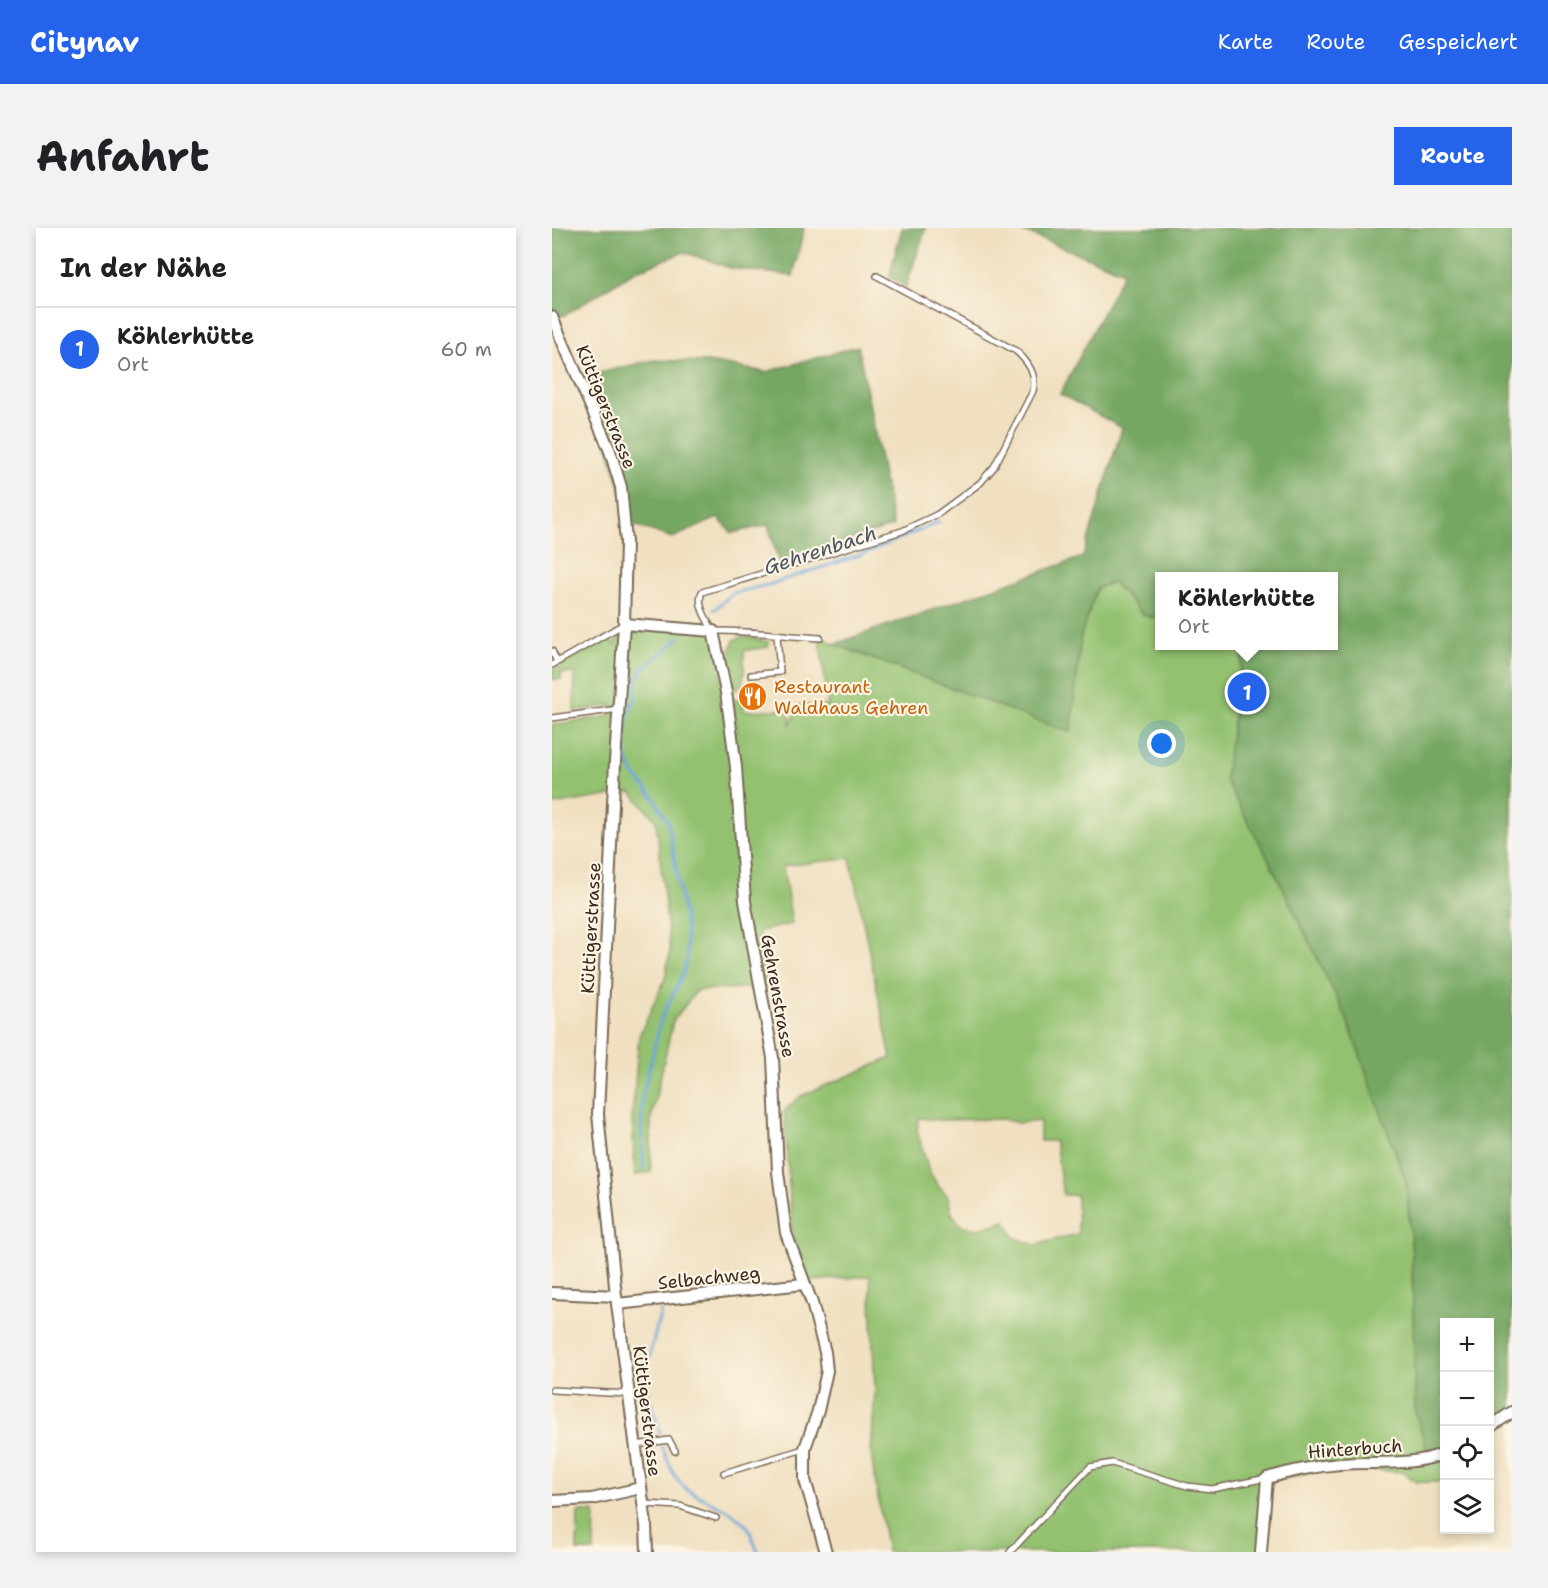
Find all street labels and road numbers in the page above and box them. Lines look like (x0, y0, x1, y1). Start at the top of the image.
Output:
street label: Küttigerstrasse (570, 341, 642, 473)
street label: Küttigerstrasse (576, 862, 606, 994)
street label: Gehrenstrasse (755, 932, 801, 1060)
street label: Selbachweg (657, 1261, 761, 1295)
street label: Küttigerstrasse (627, 1344, 667, 1478)
street label: Hinterbuch (1307, 1434, 1403, 1464)

